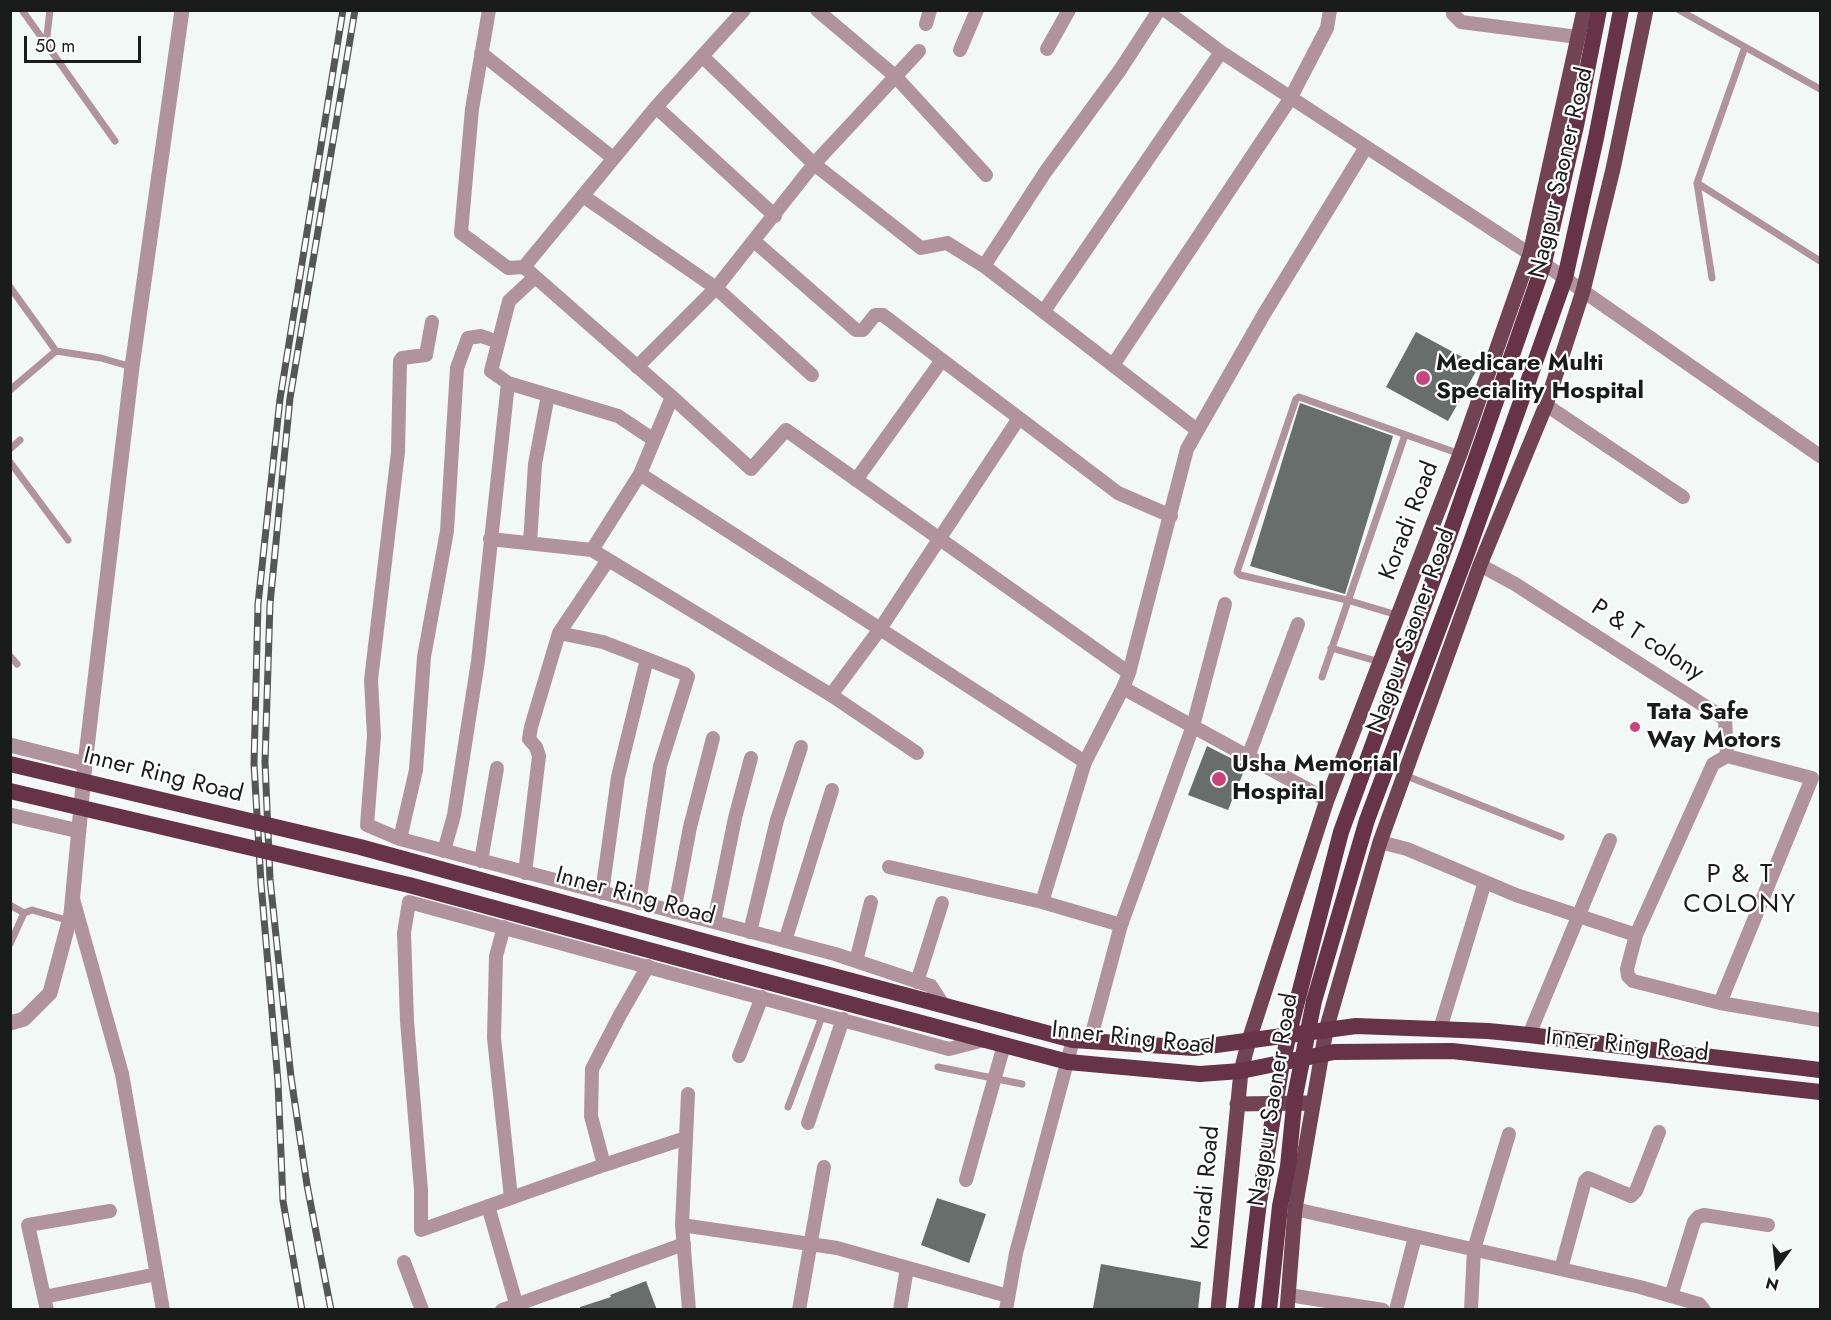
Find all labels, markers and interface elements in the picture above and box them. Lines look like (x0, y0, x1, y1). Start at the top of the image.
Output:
scale bar (27, 24, 144, 62)
text: 50 m (35, 33, 75, 59)
street label: Nagpur Saoner Road (1524, 65, 1600, 281)
place label: Medicare Multi Speciality Hospital (1436, 350, 1644, 406)
marker: Medicare Multi Speciality Hospital (1414, 369, 1432, 387)
street label: Koradi Road (1374, 458, 1446, 584)
street label: Nagpur Saoner Road (1362, 525, 1462, 737)
street label: P & T colony (1585, 594, 1709, 688)
place label: Tata Safe Way Motors (1647, 699, 1781, 755)
marker: Tata Safe Way Motors (1628, 720, 1642, 734)
street label: Inner Ring Road (80, 742, 246, 810)
place label: Usha Memorial Hospital (1232, 751, 1398, 807)
marker: Usha Memorial Hospital (1210, 770, 1228, 788)
district label: P & T COLONY (1683, 860, 1797, 922)
street label: Inner Ring Road (552, 862, 718, 932)
street label: Nagpur Saoner Road (1243, 991, 1305, 1209)
street label: Inner Ring Road (1050, 1016, 1216, 1062)
street label: Inner Ring Road (1544, 1023, 1710, 1069)
street label: Koradi Road (1187, 1125, 1227, 1251)
north arrow (1747, 1236, 1807, 1296)
text: N (1763, 1271, 1781, 1297)

